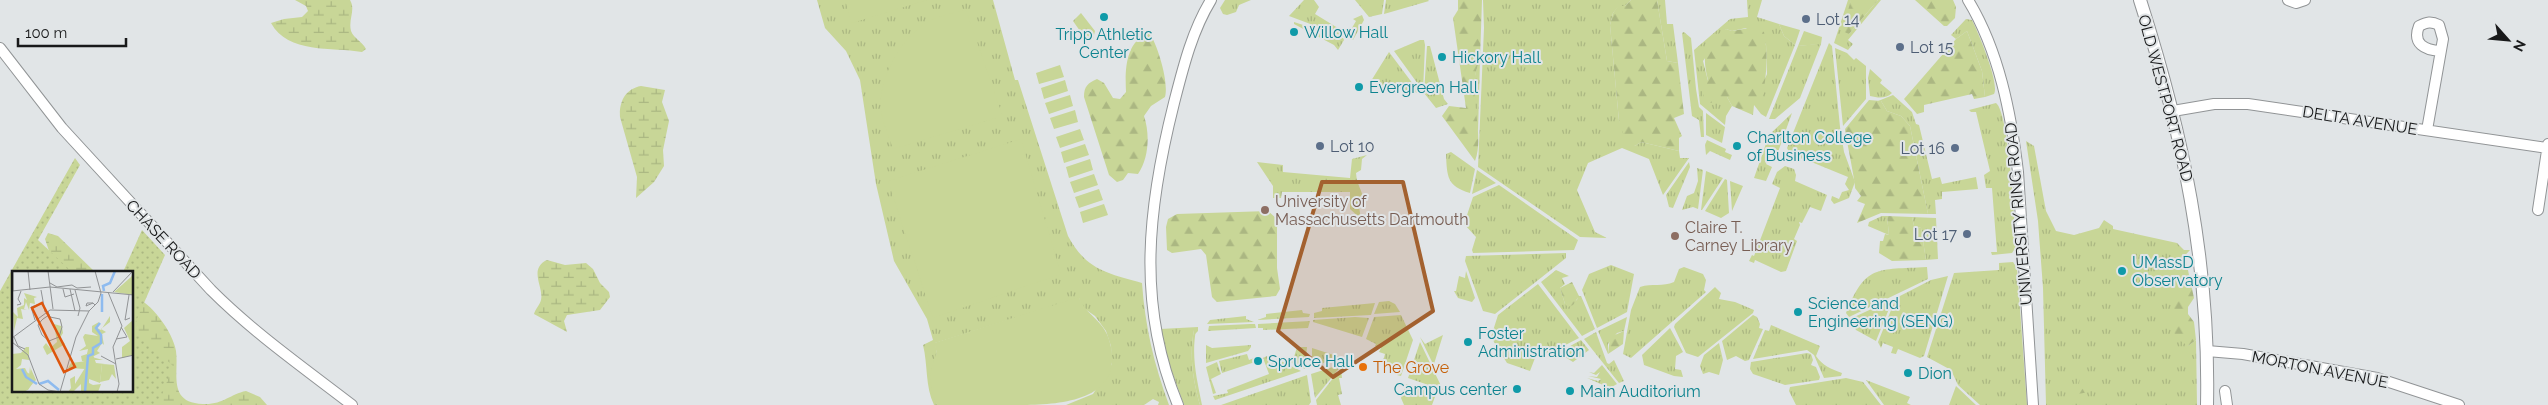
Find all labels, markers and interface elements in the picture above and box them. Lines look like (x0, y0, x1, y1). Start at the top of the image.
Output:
place label: Lot 14 (1816, 10, 1860, 29)
marker: Tripp Athletic Center (1098, 11, 1110, 23)
marker: Lot 14 (1800, 13, 1812, 25)
street label: OLD WESTPORT ROAD (2134, 13, 2197, 184)
scale bar (18, 15, 125, 47)
north arrow (2483, 15, 2533, 65)
place label: Willow Hall (1304, 23, 1389, 42)
text: 100 m (25, 24, 67, 42)
place label: Tripp Athletic Center (1055, 25, 1153, 62)
marker: Willow Hall (1288, 26, 1300, 38)
place label: Lot 15 (1910, 38, 1954, 57)
text: N (2510, 38, 2529, 54)
marker: Lot 15 (1894, 41, 1906, 53)
place label: Hickory Hall (1452, 48, 1541, 67)
marker: Hickory Hall (1436, 51, 1448, 63)
place label: Evergreen Hall (1369, 78, 1479, 97)
marker: Evergreen Hall (1353, 81, 1365, 93)
street label: DELTA AVENUE (2301, 102, 2419, 139)
street label: UNIVERSITY RING ROAD (2001, 122, 2036, 306)
place label: Charlton College of Business (1747, 128, 1872, 165)
place label: Lot 10 (1330, 137, 1375, 156)
place label: Lot 16 (1901, 139, 1945, 158)
marker: Lot 10 (1314, 140, 1326, 152)
marker: Charlton College of Business (1731, 140, 1743, 152)
marker: Lot 16 (1949, 142, 1961, 154)
place label: University of Massachusetts Dartmouth (1275, 192, 1469, 229)
street label: CHASE ROAD (122, 196, 205, 283)
marker: University of Massachusetts Dartmouth (1259, 204, 1271, 216)
place label: Claire T. Carney Library (1685, 218, 1793, 255)
place label: Lot 17 (1914, 225, 1957, 244)
marker: Lot 17 (1961, 228, 1973, 240)
marker: Claire T. Carney Library (1669, 230, 1681, 242)
place label: UMassD Observatory (2132, 253, 2223, 290)
marker: UMassD Observatory (2116, 265, 2128, 277)
inset map (12, 271, 134, 392)
place label: Science and Engineering (SENG) (1808, 294, 1953, 331)
marker: Science and Engineering (SENG) (1792, 306, 1804, 318)
place label: Foster Administration (1478, 324, 1585, 361)
marker: Foster Administration (1462, 336, 1474, 348)
street label: MORTON AVENUE (2250, 347, 2390, 392)
place label: Spruce Hall (1268, 352, 1355, 371)
marker: Spruce Hall (1252, 355, 1264, 367)
place label: The Grove (1373, 358, 1449, 377)
marker: The Grove (1357, 361, 1369, 373)
place label: Dion (1918, 364, 1952, 383)
marker: Dion (1902, 367, 1914, 379)
place label: Campus center (1394, 380, 1507, 399)
place label: Main Auditorium (1580, 382, 1701, 401)
marker: Campus center (1511, 383, 1523, 395)
marker: Main Auditorium (1564, 385, 1576, 397)

